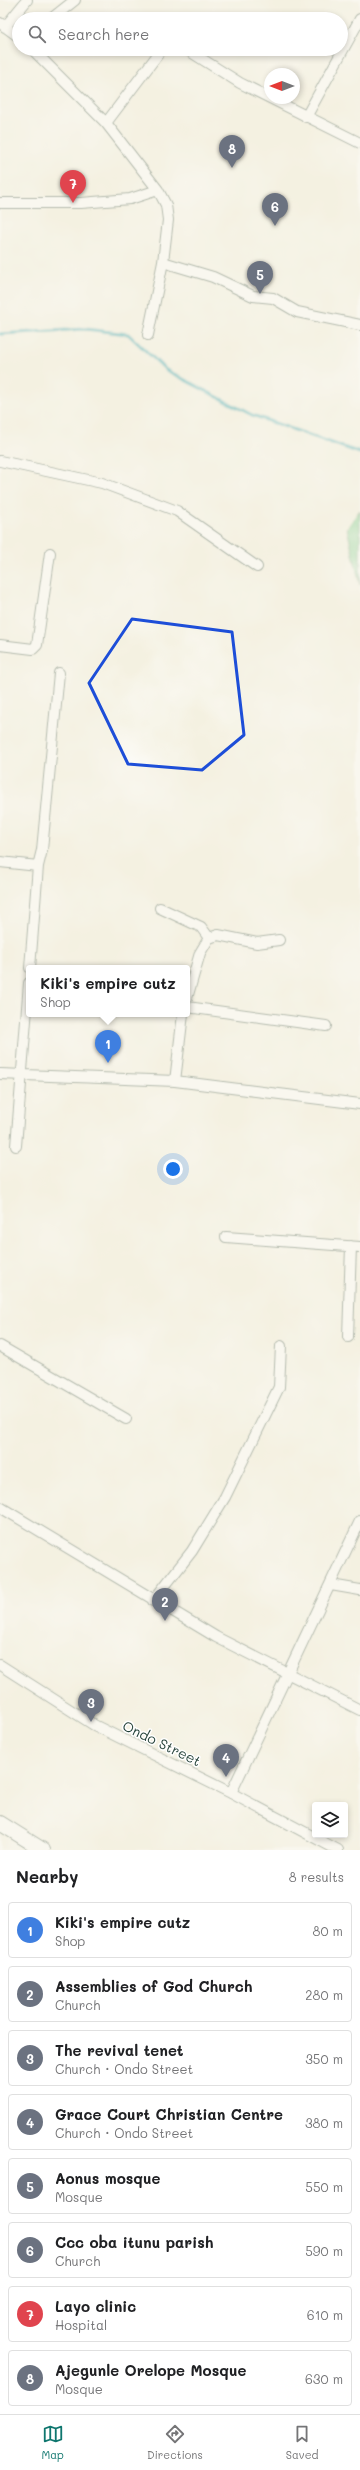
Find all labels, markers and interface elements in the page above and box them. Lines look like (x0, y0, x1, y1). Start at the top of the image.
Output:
search box (12, 12, 348, 56)
icon: search (26, 23, 48, 45)
text: Search here (58, 24, 149, 44)
north arrow (264, 68, 300, 104)
pin: 8 (219, 135, 245, 168)
pin: 7 (60, 170, 86, 203)
pin: 6 (262, 193, 288, 226)
pin: 5 (247, 261, 273, 294)
popup (26, 965, 190, 1017)
text: Kiki's empire cutz (40, 973, 176, 993)
text: Shop (40, 993, 71, 1010)
pin: 1 (95, 1030, 121, 1063)
your location (163, 1159, 183, 1179)
pin: 2 (152, 1588, 178, 1621)
pin: 3 (78, 1689, 104, 1722)
street label: Ondo Street (120, 1716, 204, 1770)
pin: 4 (213, 1744, 239, 1777)
map controls (312, 1802, 348, 1838)
button: layers (312, 1802, 348, 1838)
text: Nearby (16, 1865, 78, 1887)
text: 8 results (289, 1868, 344, 1885)
text: Kiki's empire cutz (55, 1912, 190, 1932)
text: 1 (27, 1922, 33, 1939)
text: 80 m (313, 1922, 343, 1939)
text: Shop (55, 1932, 85, 1949)
text: Assemblies of God Church (55, 1976, 252, 1996)
text: 2 (26, 1986, 34, 2003)
text: 280 m (305, 1986, 343, 2003)
text: Church (55, 1996, 100, 2013)
text: The revival tenet (55, 2040, 183, 2060)
text: 3 (26, 2050, 34, 2067)
text: 350 m (305, 2050, 343, 2067)
text: Church · Ondo Street (55, 2060, 193, 2077)
text: Grace Court Christian Centre (55, 2104, 283, 2124)
text: 4 (26, 2114, 34, 2131)
text: 380 m (305, 2114, 343, 2131)
text: Church · Ondo Street (55, 2124, 193, 2141)
text: Aonus mosque (55, 2168, 161, 2188)
text: 5 (26, 2178, 34, 2195)
text: 550 m (305, 2178, 343, 2195)
text: Mosque (55, 2188, 103, 2205)
text: Ccc oba itunu parish (55, 2232, 213, 2252)
text: 6 (26, 2242, 34, 2259)
text: 590 m (305, 2242, 343, 2259)
text: Church (55, 2252, 100, 2269)
text: Layo clinic (55, 2296, 136, 2316)
text: 7 (26, 2306, 34, 2323)
text: 610 m (307, 2306, 343, 2323)
text: Hospital (55, 2316, 107, 2333)
text: Ajegunle Orelope Mosque (55, 2360, 246, 2380)
text: 8 (26, 2370, 34, 2387)
text: 630 m (305, 2370, 343, 2387)
text: Mosque (55, 2380, 103, 2397)
tab: Map (42, 2423, 64, 2462)
tab: Directions (147, 2423, 203, 2462)
tab: Saved (286, 2423, 318, 2462)

